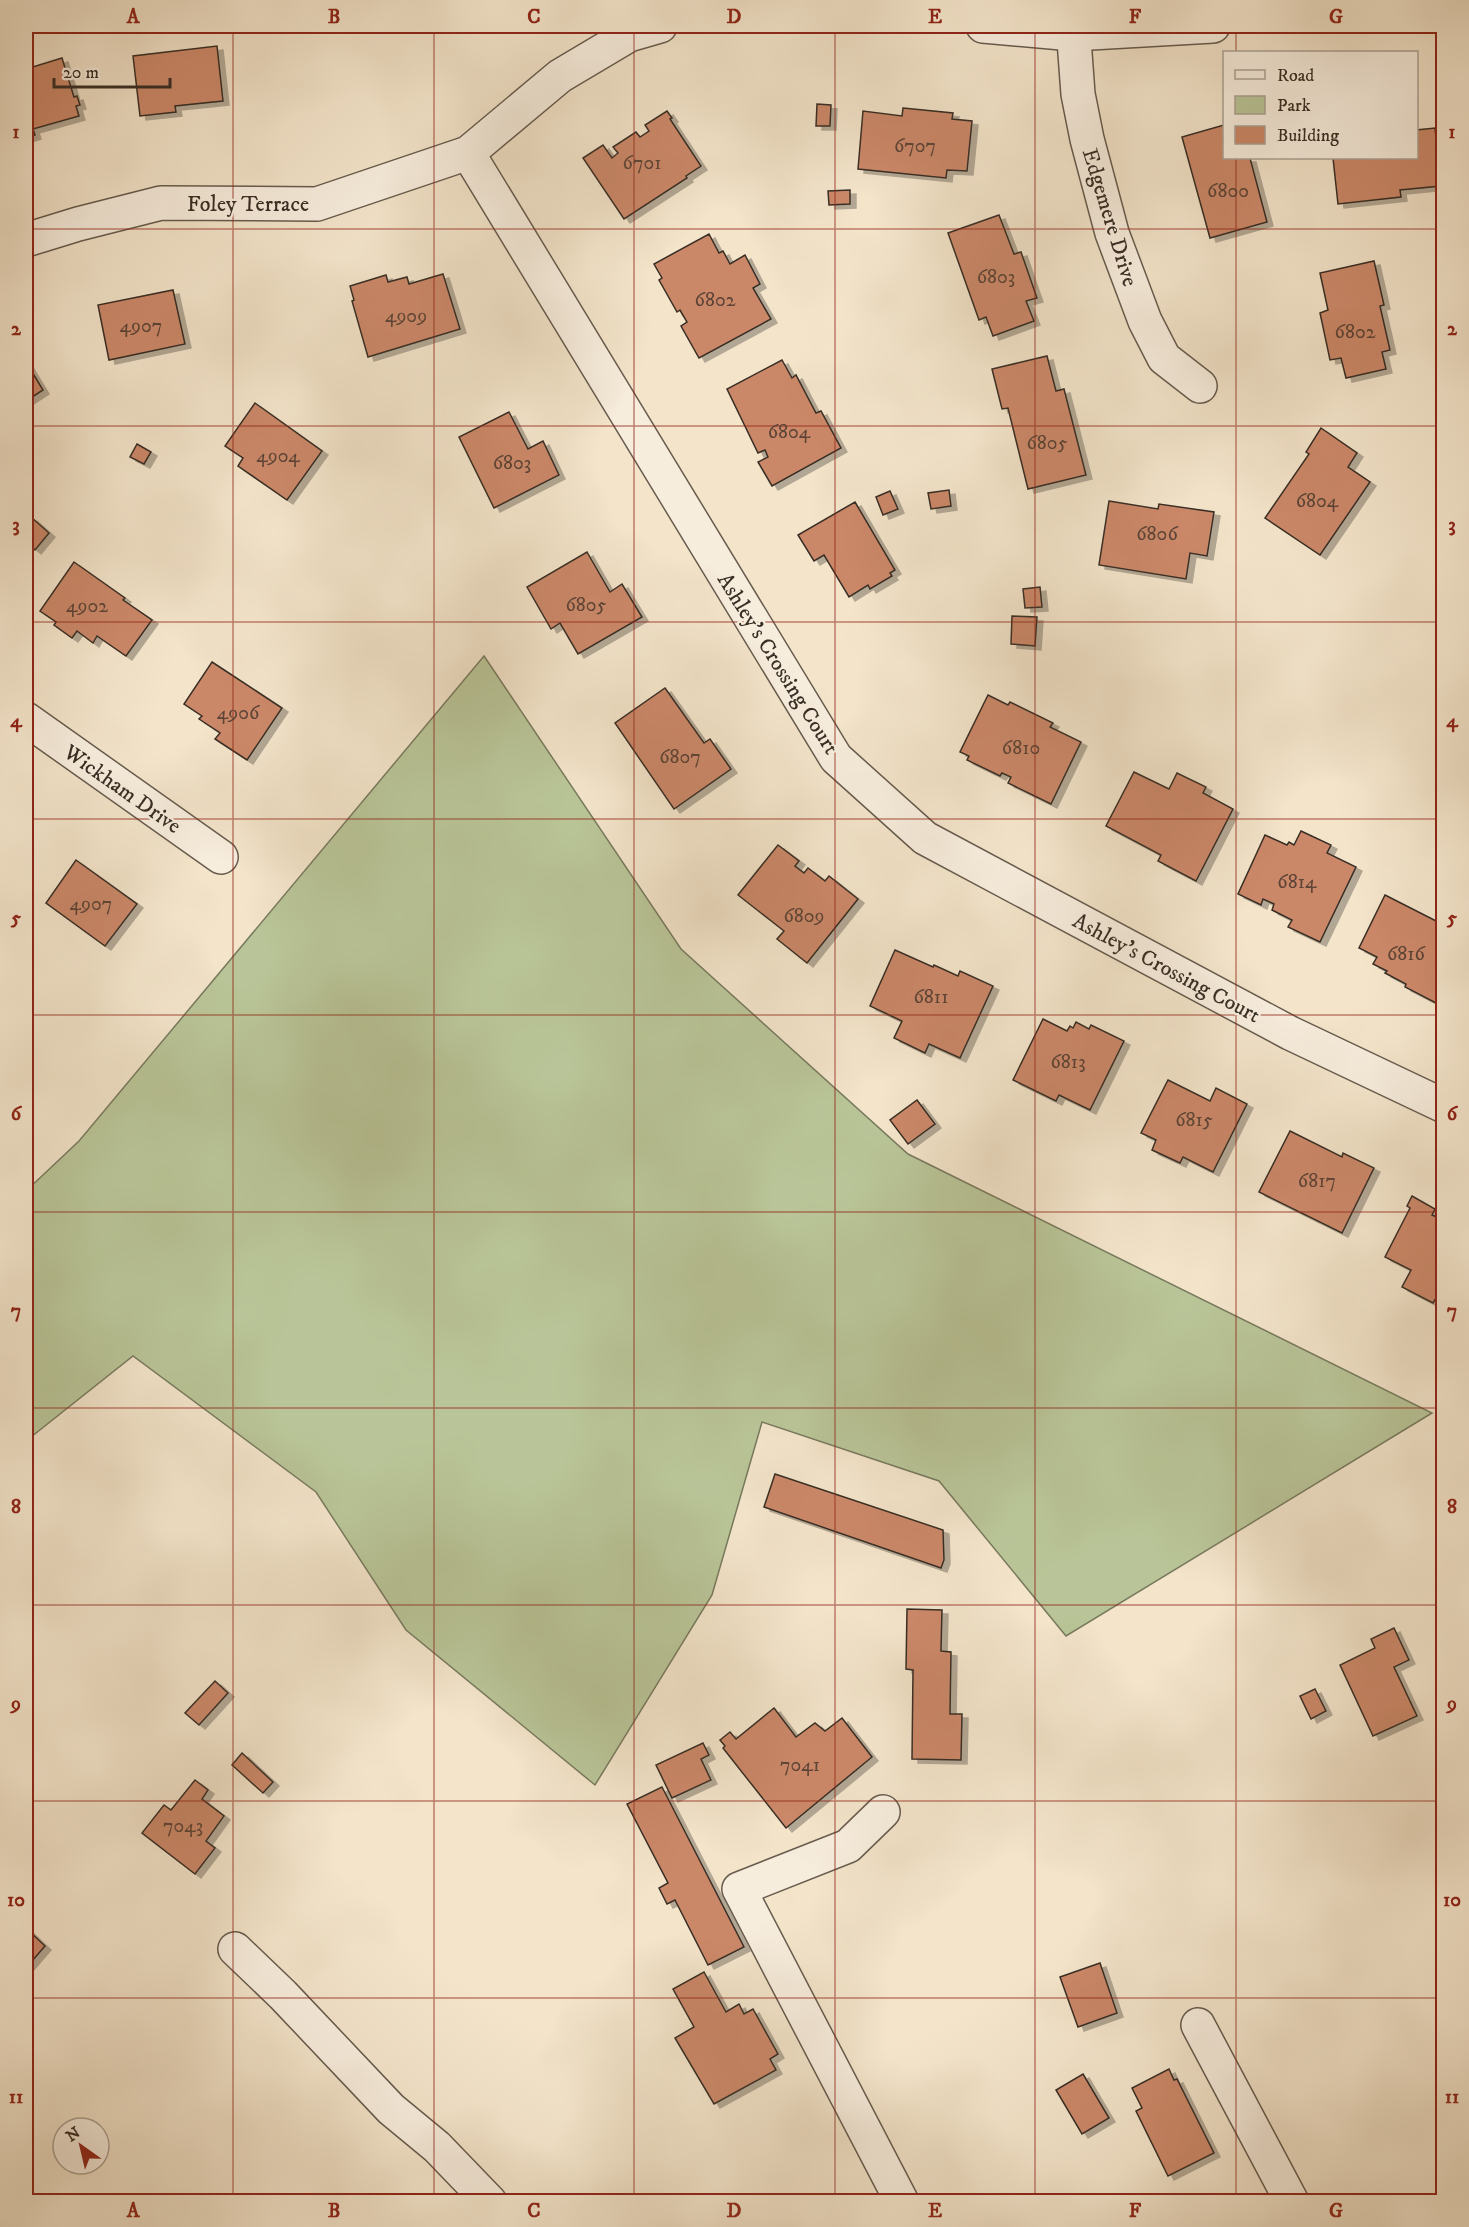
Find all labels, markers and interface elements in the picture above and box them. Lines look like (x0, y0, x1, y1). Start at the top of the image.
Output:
text: A (126, 5, 141, 30)
text: B (328, 5, 340, 30)
text: C (527, 5, 541, 30)
text: D (727, 5, 742, 30)
text: E (928, 5, 942, 30)
text: F (1129, 5, 1142, 30)
text: G (1329, 5, 1343, 30)
scale bar (54, 51, 170, 89)
legend (1223, 51, 1418, 159)
text: 20 m (63, 62, 99, 84)
text: Road (1277, 65, 1314, 87)
text: Park (1277, 95, 1311, 117)
text: 1 (12, 120, 20, 145)
text: 1 (1448, 120, 1456, 145)
text: Building (1277, 125, 1339, 147)
house number: 6707 (894, 134, 936, 159)
street label: Edgemere Drive (1076, 145, 1143, 290)
house number: 6701 (623, 151, 661, 176)
house number: 6800 (1207, 179, 1249, 204)
street label: Foley Terrace (187, 191, 309, 218)
house number: 6803 (977, 265, 1015, 290)
house number: 6802 (694, 288, 736, 313)
house number: 4909 (385, 304, 427, 329)
house number: 4907 (120, 314, 162, 339)
text: 2 (11, 317, 22, 342)
text: 2 (1447, 317, 1458, 342)
house number: 6802 (1334, 320, 1376, 345)
house number: 6804 (768, 420, 811, 445)
house number: 6805 (1026, 431, 1068, 456)
house number: 4904 (256, 444, 300, 469)
house number: 6803 (493, 451, 531, 476)
house number: 6804 (1296, 489, 1339, 514)
text: 3 (12, 513, 20, 538)
text: 3 (1448, 513, 1456, 538)
house number: 6806 (1136, 522, 1178, 547)
street label: Ashley's Crossing Court (711, 568, 844, 759)
house number: 6805 (565, 593, 607, 618)
house number: 4902 (66, 594, 108, 619)
house number: 4906 (217, 701, 260, 726)
text: 4 (10, 709, 23, 734)
text: 4 (1446, 709, 1459, 734)
house number: 6810 (1002, 736, 1040, 761)
street label: Wickham Drive (57, 738, 186, 840)
house number: 6807 (659, 745, 701, 770)
house number: 6814 (1277, 870, 1317, 895)
house number: 4907 (70, 892, 112, 917)
house number: 6809 (783, 904, 825, 929)
text: 5 (10, 906, 21, 931)
text: 5 (1446, 906, 1457, 931)
street label: Ashley's Crossing Court (1068, 907, 1265, 1029)
house number: 6816 (1387, 942, 1426, 967)
house number: 6811 (913, 985, 949, 1010)
house number: 6813 (1050, 1050, 1086, 1075)
text: 6 (11, 1102, 23, 1127)
text: 6 (1447, 1102, 1459, 1127)
house number: 6815 (1175, 1108, 1213, 1133)
house number: 6817 (1298, 1169, 1336, 1194)
text: 7 (11, 1299, 21, 1324)
text: 7 (1447, 1299, 1457, 1324)
text: 8 (11, 1495, 21, 1520)
text: 8 (1447, 1495, 1457, 1520)
text: 9 (9, 1692, 21, 1717)
text: 9 (1445, 1692, 1457, 1717)
house number: 7041 (780, 1753, 820, 1778)
house number: 7043 (163, 1814, 203, 1839)
text: 10 (7, 1888, 25, 1913)
text: 10 (1443, 1888, 1461, 1913)
text: 11 (9, 2085, 23, 2110)
text: 11 (1445, 2085, 1459, 2110)
north arrow (51, 2116, 111, 2176)
text: N (62, 2122, 84, 2146)
text: A (126, 2199, 141, 2224)
text: B (328, 2199, 340, 2224)
text: C (527, 2199, 541, 2224)
text: D (727, 2199, 742, 2224)
text: E (928, 2199, 942, 2224)
text: F (1129, 2199, 1142, 2224)
text: G (1329, 2199, 1343, 2224)

